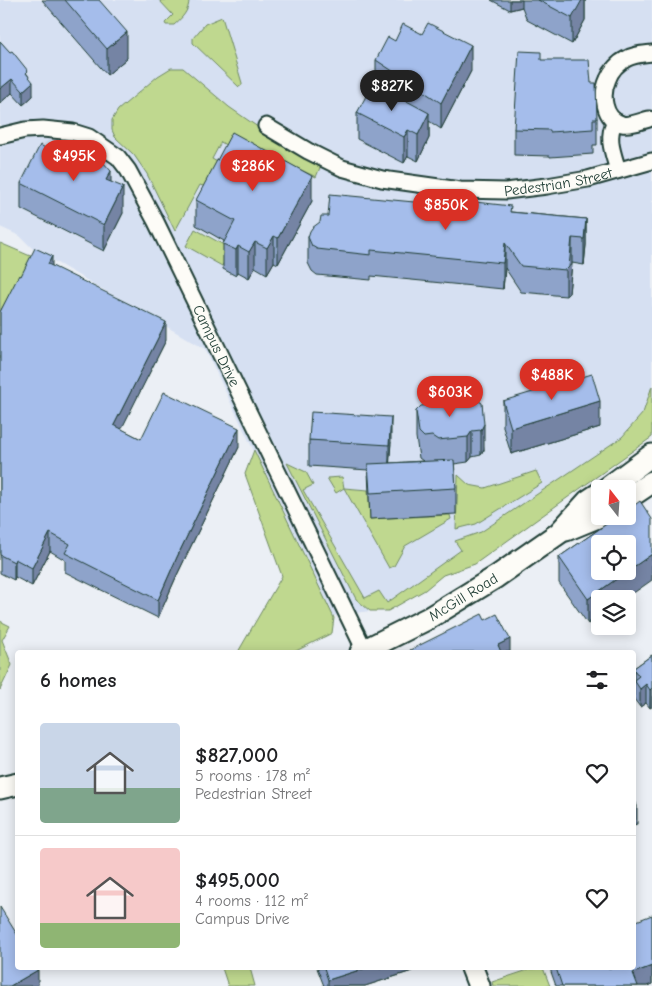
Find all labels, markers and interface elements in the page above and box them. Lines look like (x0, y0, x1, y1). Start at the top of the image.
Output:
pin: $827K (357, 70, 427, 112)
text: $827K (371, 77, 413, 95)
pin: $495K (39, 140, 109, 182)
text: $495K (52, 147, 96, 165)
pin: $286K (218, 150, 288, 192)
text: $286K (231, 157, 275, 175)
street label: Pedestrian Street (503, 163, 615, 200)
pin: $850K (411, 188, 481, 231)
text: $850K (424, 196, 468, 214)
street label: Campus Drive (189, 302, 244, 390)
pin: $488K (517, 358, 587, 401)
text: $488K (531, 366, 573, 384)
pin: $603K (415, 376, 485, 418)
text: $603K (428, 383, 472, 401)
north arrow (591, 480, 636, 525)
map controls (591, 480, 636, 635)
button: locate (591, 535, 636, 580)
street label: McGill Road (425, 569, 501, 625)
button: layers (591, 590, 636, 635)
icon: filters (583, 666, 611, 694)
text: 6 homes (40, 668, 116, 692)
icon: home (80, 743, 140, 803)
text: $827,000 (195, 743, 278, 767)
icon: heart (583, 759, 611, 787)
text: 5 rooms · 178 m² (195, 767, 310, 785)
text: Pedestrian Street (195, 785, 312, 803)
icon: home (80, 868, 140, 928)
text: $495,000 (195, 868, 280, 892)
icon: heart (583, 884, 611, 912)
text: 4 rooms · 112 m² (195, 892, 308, 910)
text: Campus Drive (195, 910, 289, 928)

